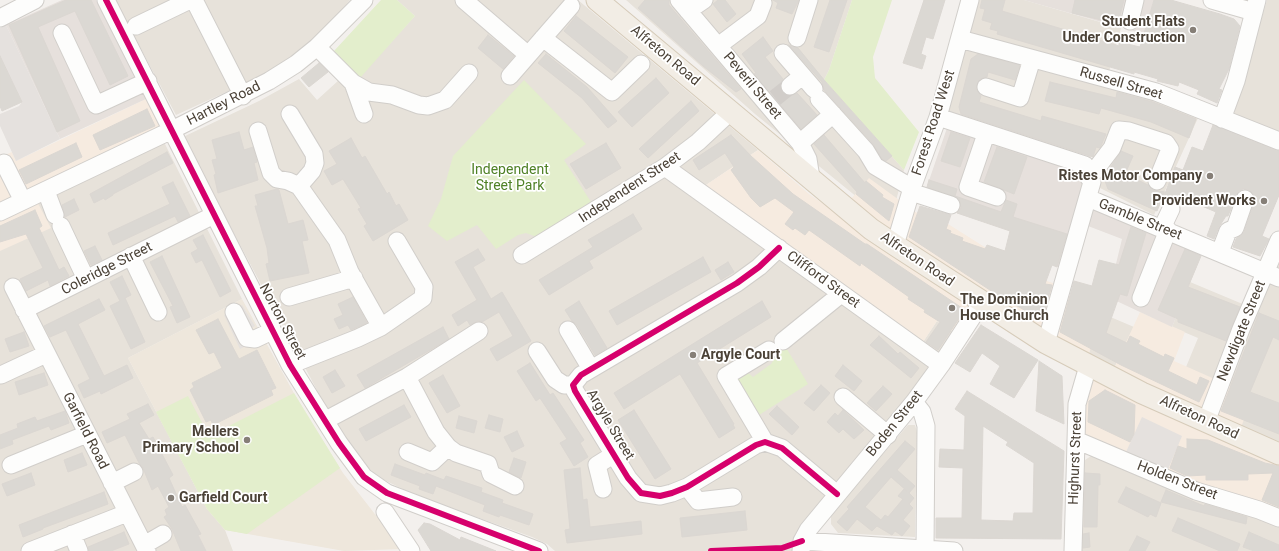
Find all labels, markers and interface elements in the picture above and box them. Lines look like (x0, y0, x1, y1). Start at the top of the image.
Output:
place label: Student Flats Under Construction (1063, 14, 1185, 46)
street label: Alfreton Road (627, 22, 703, 90)
marker: Student Flats Under Construction (1188, 25, 1198, 35)
street label: Peveril Street (719, 49, 785, 123)
street label: Russell Street (1078, 64, 1164, 104)
street label: Forest Road West (909, 68, 959, 178)
street label: Hartley Road (184, 78, 264, 130)
street label: Independent Street (576, 149, 684, 227)
park label: Independent Street Park (471, 162, 549, 194)
place label: Ristes Motor Company (1058, 168, 1202, 184)
marker: Ristes Motor Company (1205, 171, 1215, 181)
place label: Provident Works (1152, 193, 1256, 209)
street label: Gamble Street (1096, 196, 1184, 244)
marker: Provident Works (1259, 196, 1269, 206)
street label: Alfreton Road (877, 229, 957, 291)
street label: Coleridge Street (59, 239, 155, 299)
street label: Clifford Street (783, 248, 863, 312)
street label: Newdigate Street (1214, 278, 1270, 384)
street label: Norton Street (255, 281, 309, 363)
place label: The Dominion House Church (960, 292, 1049, 324)
marker: The Dominion House Church (947, 303, 957, 313)
place label: Argyle Court (701, 347, 780, 363)
marker: Argyle Court (688, 350, 698, 360)
street label: Argyle Street (582, 387, 638, 463)
street label: Boden Street (863, 388, 927, 460)
street label: Garfield Road (58, 390, 112, 472)
street label: Alfreton Road (1157, 392, 1241, 444)
street label: Highurst Street (1066, 411, 1086, 505)
place label: Mellers Primary School (142, 424, 239, 456)
marker: Mellers Primary School (242, 435, 252, 445)
street label: Holden Street (1134, 458, 1220, 504)
place label: Garfield Court (179, 490, 267, 506)
marker: Garfield Court (166, 493, 176, 503)

